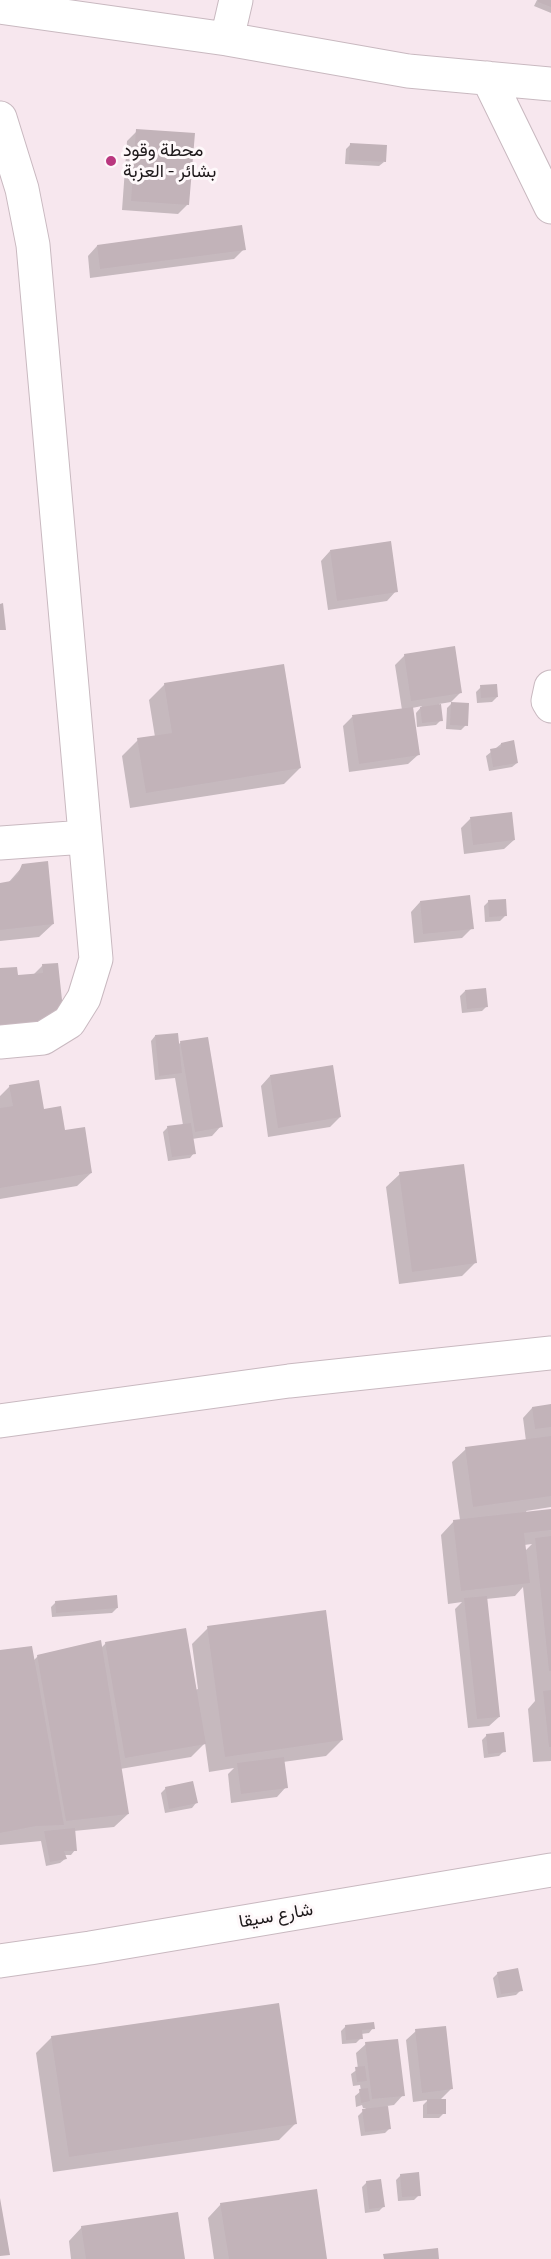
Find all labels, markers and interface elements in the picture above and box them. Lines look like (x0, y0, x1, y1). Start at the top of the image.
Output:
place label: محطة وقود بشائر - العزبة (123, 140, 216, 182)
marker: محطة وقود بشائر - العزبة (104, 154, 118, 168)
street label: شارع سيقا (237, 1899, 315, 1933)

